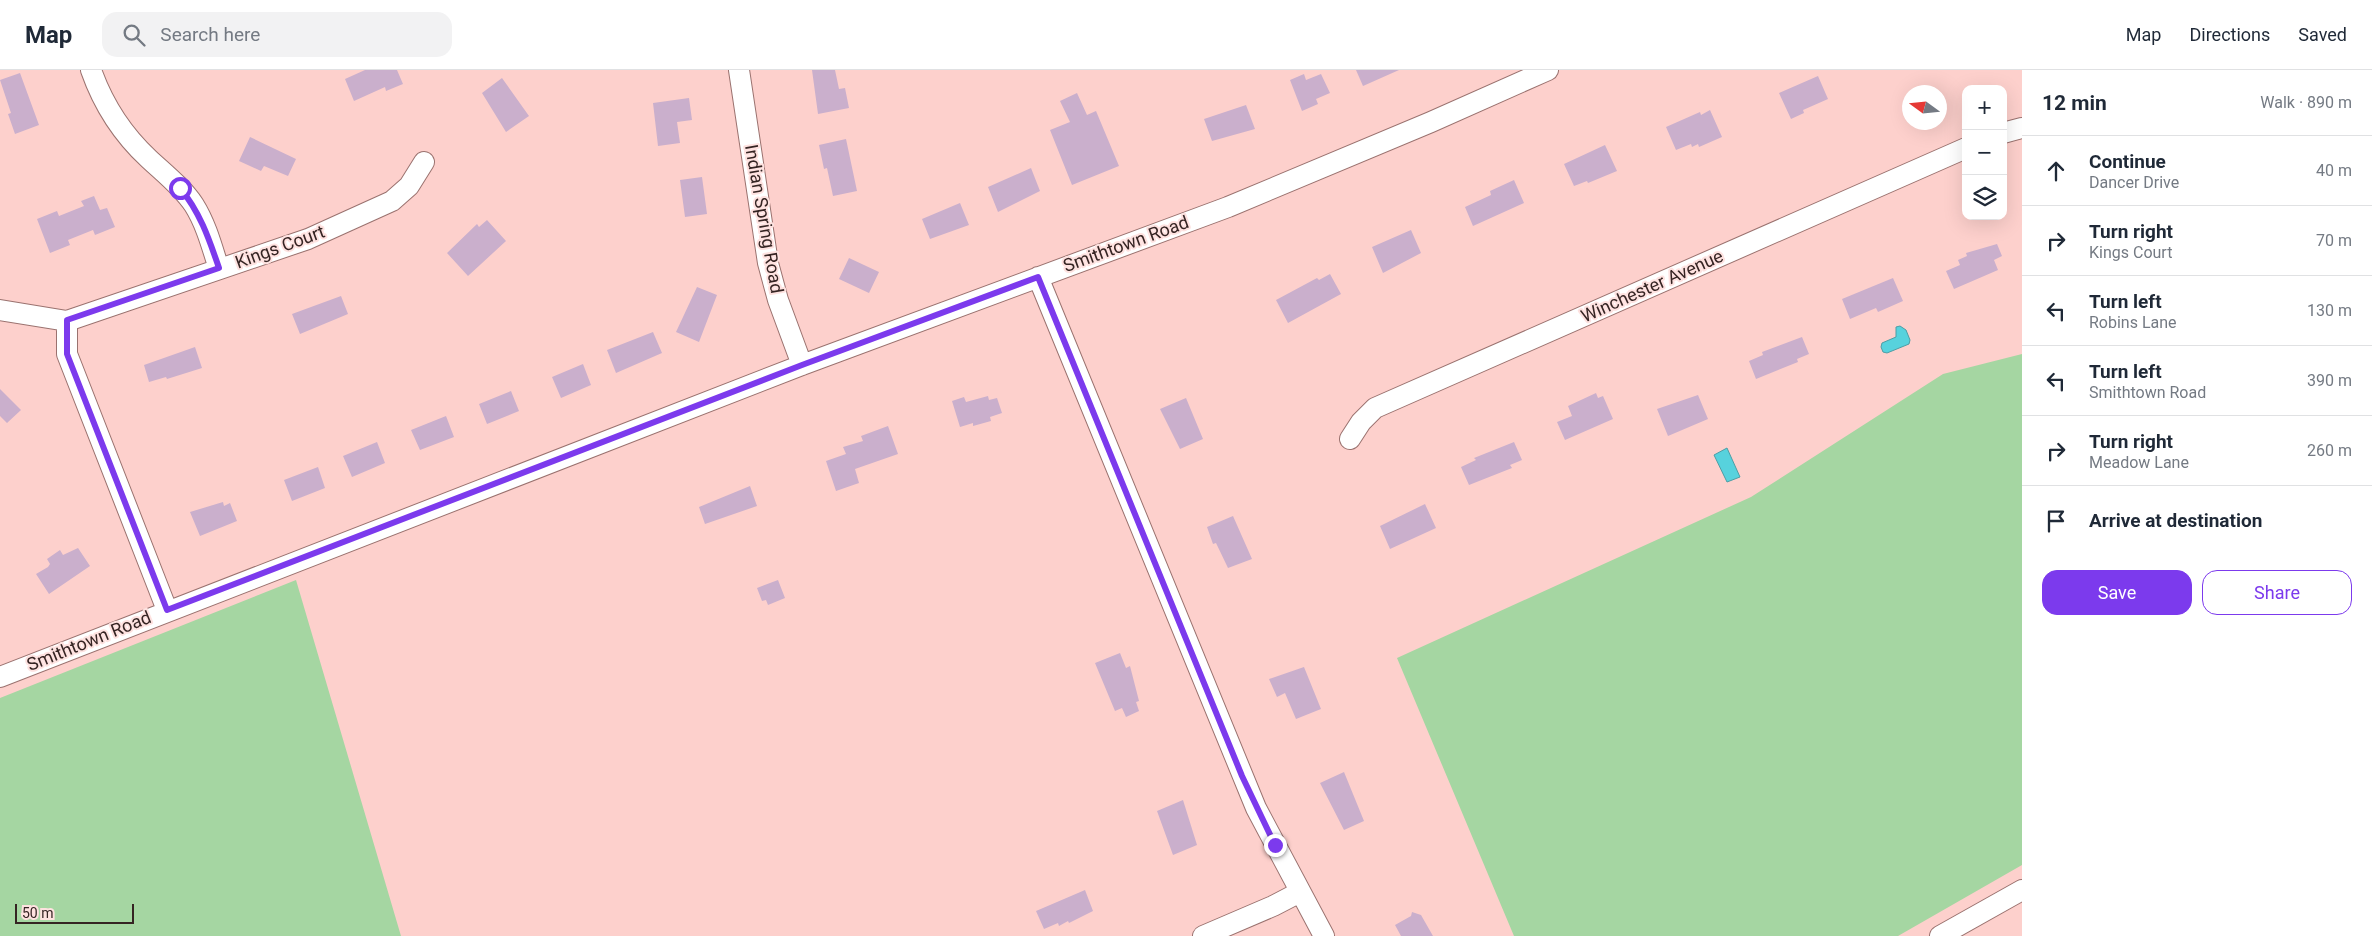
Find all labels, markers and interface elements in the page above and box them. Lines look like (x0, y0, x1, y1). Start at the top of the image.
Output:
search box (102, 12, 452, 57)
text: Map (25, 21, 72, 49)
icon: search (120, 21, 148, 49)
text: Search here (160, 23, 260, 46)
text: Map (2126, 24, 2161, 45)
text: Directions (2189, 24, 2270, 45)
text: Saved (2298, 24, 2347, 45)
north arrow (1902, 85, 1947, 130)
map controls (1962, 85, 2007, 220)
button: + (1962, 85, 2007, 130)
text: 12 min (2042, 91, 2107, 115)
text: Walk · 890 m (2260, 93, 2352, 112)
button: − (1962, 130, 2007, 175)
street label: Indian Spring Road (741, 143, 788, 295)
text: Continue (2089, 150, 2166, 173)
icon: ahead (2042, 157, 2070, 185)
text: 40 m (2316, 161, 2352, 180)
text: Dancer Drive (2089, 173, 2179, 192)
button: layers (1962, 175, 2007, 220)
route start (169, 177, 192, 200)
street label: Smithtown Road (1060, 211, 1191, 276)
text: Turn right (2089, 220, 2173, 243)
street label: Kings Court (232, 221, 328, 272)
icon: right (2042, 227, 2070, 255)
text: 70 m (2316, 231, 2352, 250)
text: Kings Court (2089, 243, 2172, 262)
street label: Winchester Avenue (1577, 245, 1726, 326)
text: Turn left (2089, 290, 2162, 313)
icon: left (2042, 297, 2070, 325)
text: 130 m (2307, 301, 2352, 320)
text: Robins Lane (2089, 313, 2177, 332)
text: Turn left (2089, 360, 2162, 383)
icon: left (2042, 367, 2070, 395)
text: 390 m (2307, 371, 2352, 390)
text: Smithtown Road (2089, 383, 2206, 402)
text: Turn right (2089, 430, 2173, 453)
icon: right (2042, 437, 2070, 465)
text: 260 m (2307, 441, 2352, 460)
text: Meadow Lane (2089, 453, 2189, 472)
icon: arrive (2042, 507, 2070, 535)
text: Arrive at destination (2089, 509, 2262, 532)
button: Save (2042, 570, 2192, 615)
button: Share (2202, 570, 2352, 615)
street label: Smithtown Road (24, 606, 154, 675)
route end (1264, 834, 1287, 857)
scale bar (15, 901, 134, 924)
text: 50 m (22, 905, 54, 921)

